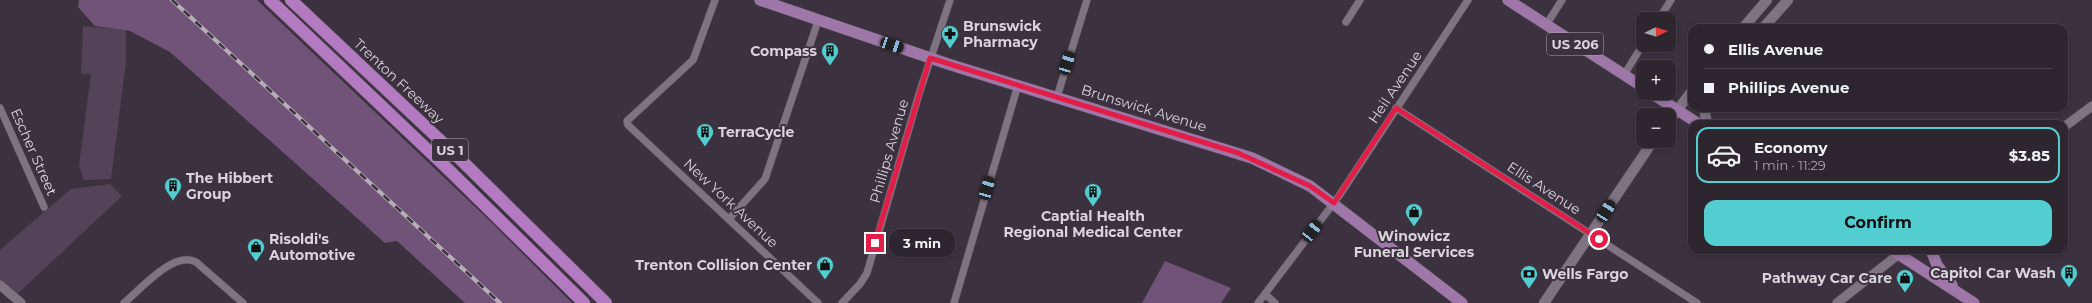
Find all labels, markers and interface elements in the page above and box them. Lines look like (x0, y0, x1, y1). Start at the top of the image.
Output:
north arrow (1636, 12, 1676, 52)
map controls (1636, 12, 1676, 148)
place label: Brunswick Pharmacy (963, 17, 1042, 51)
pharmacy icon: Brunswick Pharmacy (940, 24, 960, 49)
road number: US 206 (1547, 33, 1603, 55)
street label: Trenton Freeway (350, 34, 448, 128)
car (879, 36, 905, 54)
text: Ellis Avenue (1728, 40, 1823, 59)
building icon: Compass (820, 41, 840, 66)
place label: Compass (750, 42, 818, 60)
street label: Heil Avenue (1364, 47, 1426, 127)
car (1058, 50, 1076, 76)
button: + (1636, 60, 1676, 100)
text: Phillips Avenue (1728, 78, 1849, 97)
street label: Brunswick Avenue (1079, 80, 1209, 136)
street label: Phillips Avenue (866, 97, 912, 205)
street label: Escher Street (7, 106, 61, 199)
button: − (1636, 108, 1676, 148)
building icon: TerraCycle (695, 122, 715, 147)
place label: TerraCycle (718, 123, 795, 141)
icon: car (1706, 137, 1742, 173)
text: Economy (1754, 138, 1827, 157)
road number: US 1 (432, 139, 468, 161)
text: $3.85 (2009, 146, 2050, 165)
street label: New York Avenue (680, 155, 782, 251)
text: 1 min · 11:29 (1754, 157, 1826, 173)
street label: Ellis Avenue (1504, 158, 1584, 218)
place label: The Hibbert Group (186, 169, 273, 203)
car (978, 175, 996, 201)
building icon: The Hibbert Group (163, 176, 183, 201)
building icon: Captial Health Regional Medical Center (1083, 182, 1103, 207)
car (1594, 198, 1618, 224)
button: Confirm (1704, 200, 2052, 246)
shop icon: Winowicz Funeral Services (1404, 202, 1424, 227)
place label: Captial Health Regional Medical Center (1003, 207, 1183, 241)
car (1300, 218, 1324, 244)
place label: Winowicz Funeral Services (1354, 227, 1475, 261)
callout: 3 min (889, 229, 955, 257)
place label: Risoldi's Automotive (268, 230, 356, 264)
route start (1590, 230, 1608, 248)
route end (866, 234, 884, 252)
text: 3 min (903, 235, 941, 251)
shop icon: Risoldi's Automotive (246, 237, 266, 262)
shop icon: Trenton Collision Center (815, 255, 835, 280)
place label: Trenton Collision Center (635, 256, 812, 274)
building icon: Capitol Car Wash (2059, 263, 2079, 288)
bank icon: Wells Fargo (1519, 264, 1539, 289)
place label: Capitol Car Wash (1930, 264, 2056, 282)
place label: Wells Fargo (1542, 265, 1628, 283)
shop icon: Pathway Car Care (1895, 268, 1915, 293)
place label: Pathway Car Care (1762, 269, 1892, 287)

